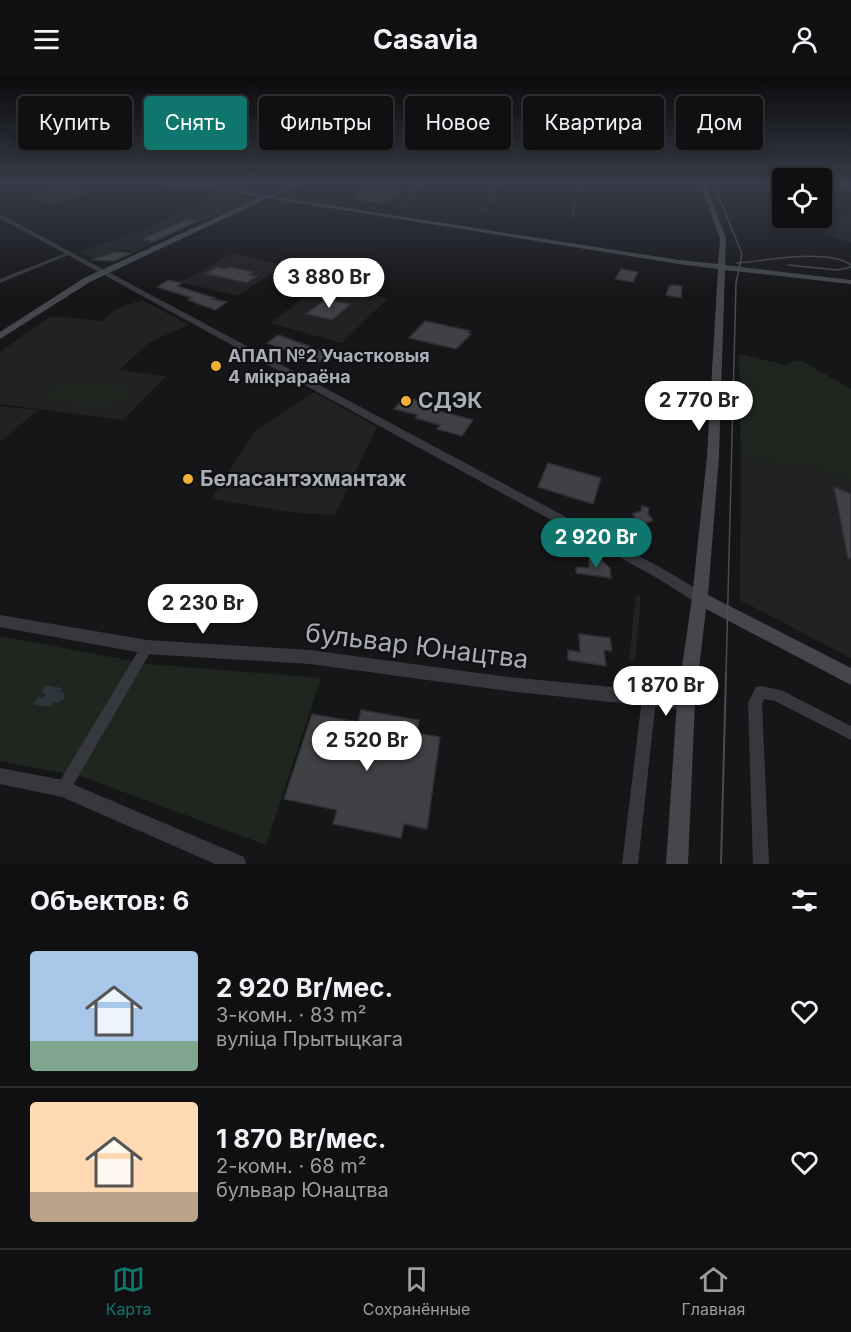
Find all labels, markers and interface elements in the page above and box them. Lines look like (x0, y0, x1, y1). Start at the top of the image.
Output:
icon: menu (30, 23, 63, 56)
text: Casavia (373, 23, 478, 56)
icon: person (788, 23, 821, 56)
chip: Купить (18, 96, 132, 150)
chip: Снять (144, 96, 247, 150)
chip: Фильтры (259, 96, 393, 150)
chip: Новое (405, 96, 511, 150)
chip: Квартира (523, 96, 664, 150)
chip: Дом (676, 96, 763, 150)
map controls (772, 168, 832, 228)
button: locate (772, 168, 832, 228)
pin: 3 880 Br (267, 258, 391, 309)
text: 3 880 Br (287, 265, 371, 289)
place label: АПАП №2 Участковыя 4 мікрараёна (228, 345, 430, 387)
marker: АПАП №2 Участковыя 4 мікрараёна (209, 359, 223, 373)
pin: 2 770 Br (637, 381, 761, 432)
place label: СДЭК (418, 388, 482, 413)
text: 2 770 Br (659, 388, 739, 412)
marker: СДЭК (399, 394, 413, 408)
place label: Беласантэхмантаж (200, 466, 407, 491)
marker: Беласантэхмантаж (181, 472, 195, 486)
pin: 2 920 Br (534, 518, 658, 569)
text: 2 920 Br (555, 525, 637, 549)
pin: 2 230 Br (141, 584, 265, 635)
text: 2 230 Br (162, 591, 244, 615)
street label: бульвар Юнацтва (304, 616, 530, 675)
pin: 1 870 Br (604, 666, 728, 717)
text: 1 870 Br (627, 673, 705, 697)
pin: 2 520 Br (305, 721, 429, 772)
text: 2 520 Br (326, 728, 408, 752)
icon: filters (788, 884, 821, 917)
text: Объектов: 6 (30, 885, 189, 916)
text: 2 920 Br/мес. (216, 972, 393, 1003)
icon: home (78, 975, 150, 1047)
icon: heart (788, 995, 821, 1028)
text: 3-комн. · 83 m² (216, 1003, 367, 1027)
text: вуліца Прытыцкага (216, 1027, 403, 1051)
text: 1 870 Br/мес. (216, 1123, 386, 1154)
icon: home (78, 1126, 150, 1198)
icon: heart (788, 1146, 821, 1179)
text: 2-комн. · 68 m² (216, 1154, 367, 1178)
text: бульвар Юнацтва (216, 1178, 389, 1202)
tab: Карта (106, 1263, 152, 1319)
tab: Сохранённые (363, 1263, 470, 1319)
tab: Главная (682, 1263, 745, 1319)

